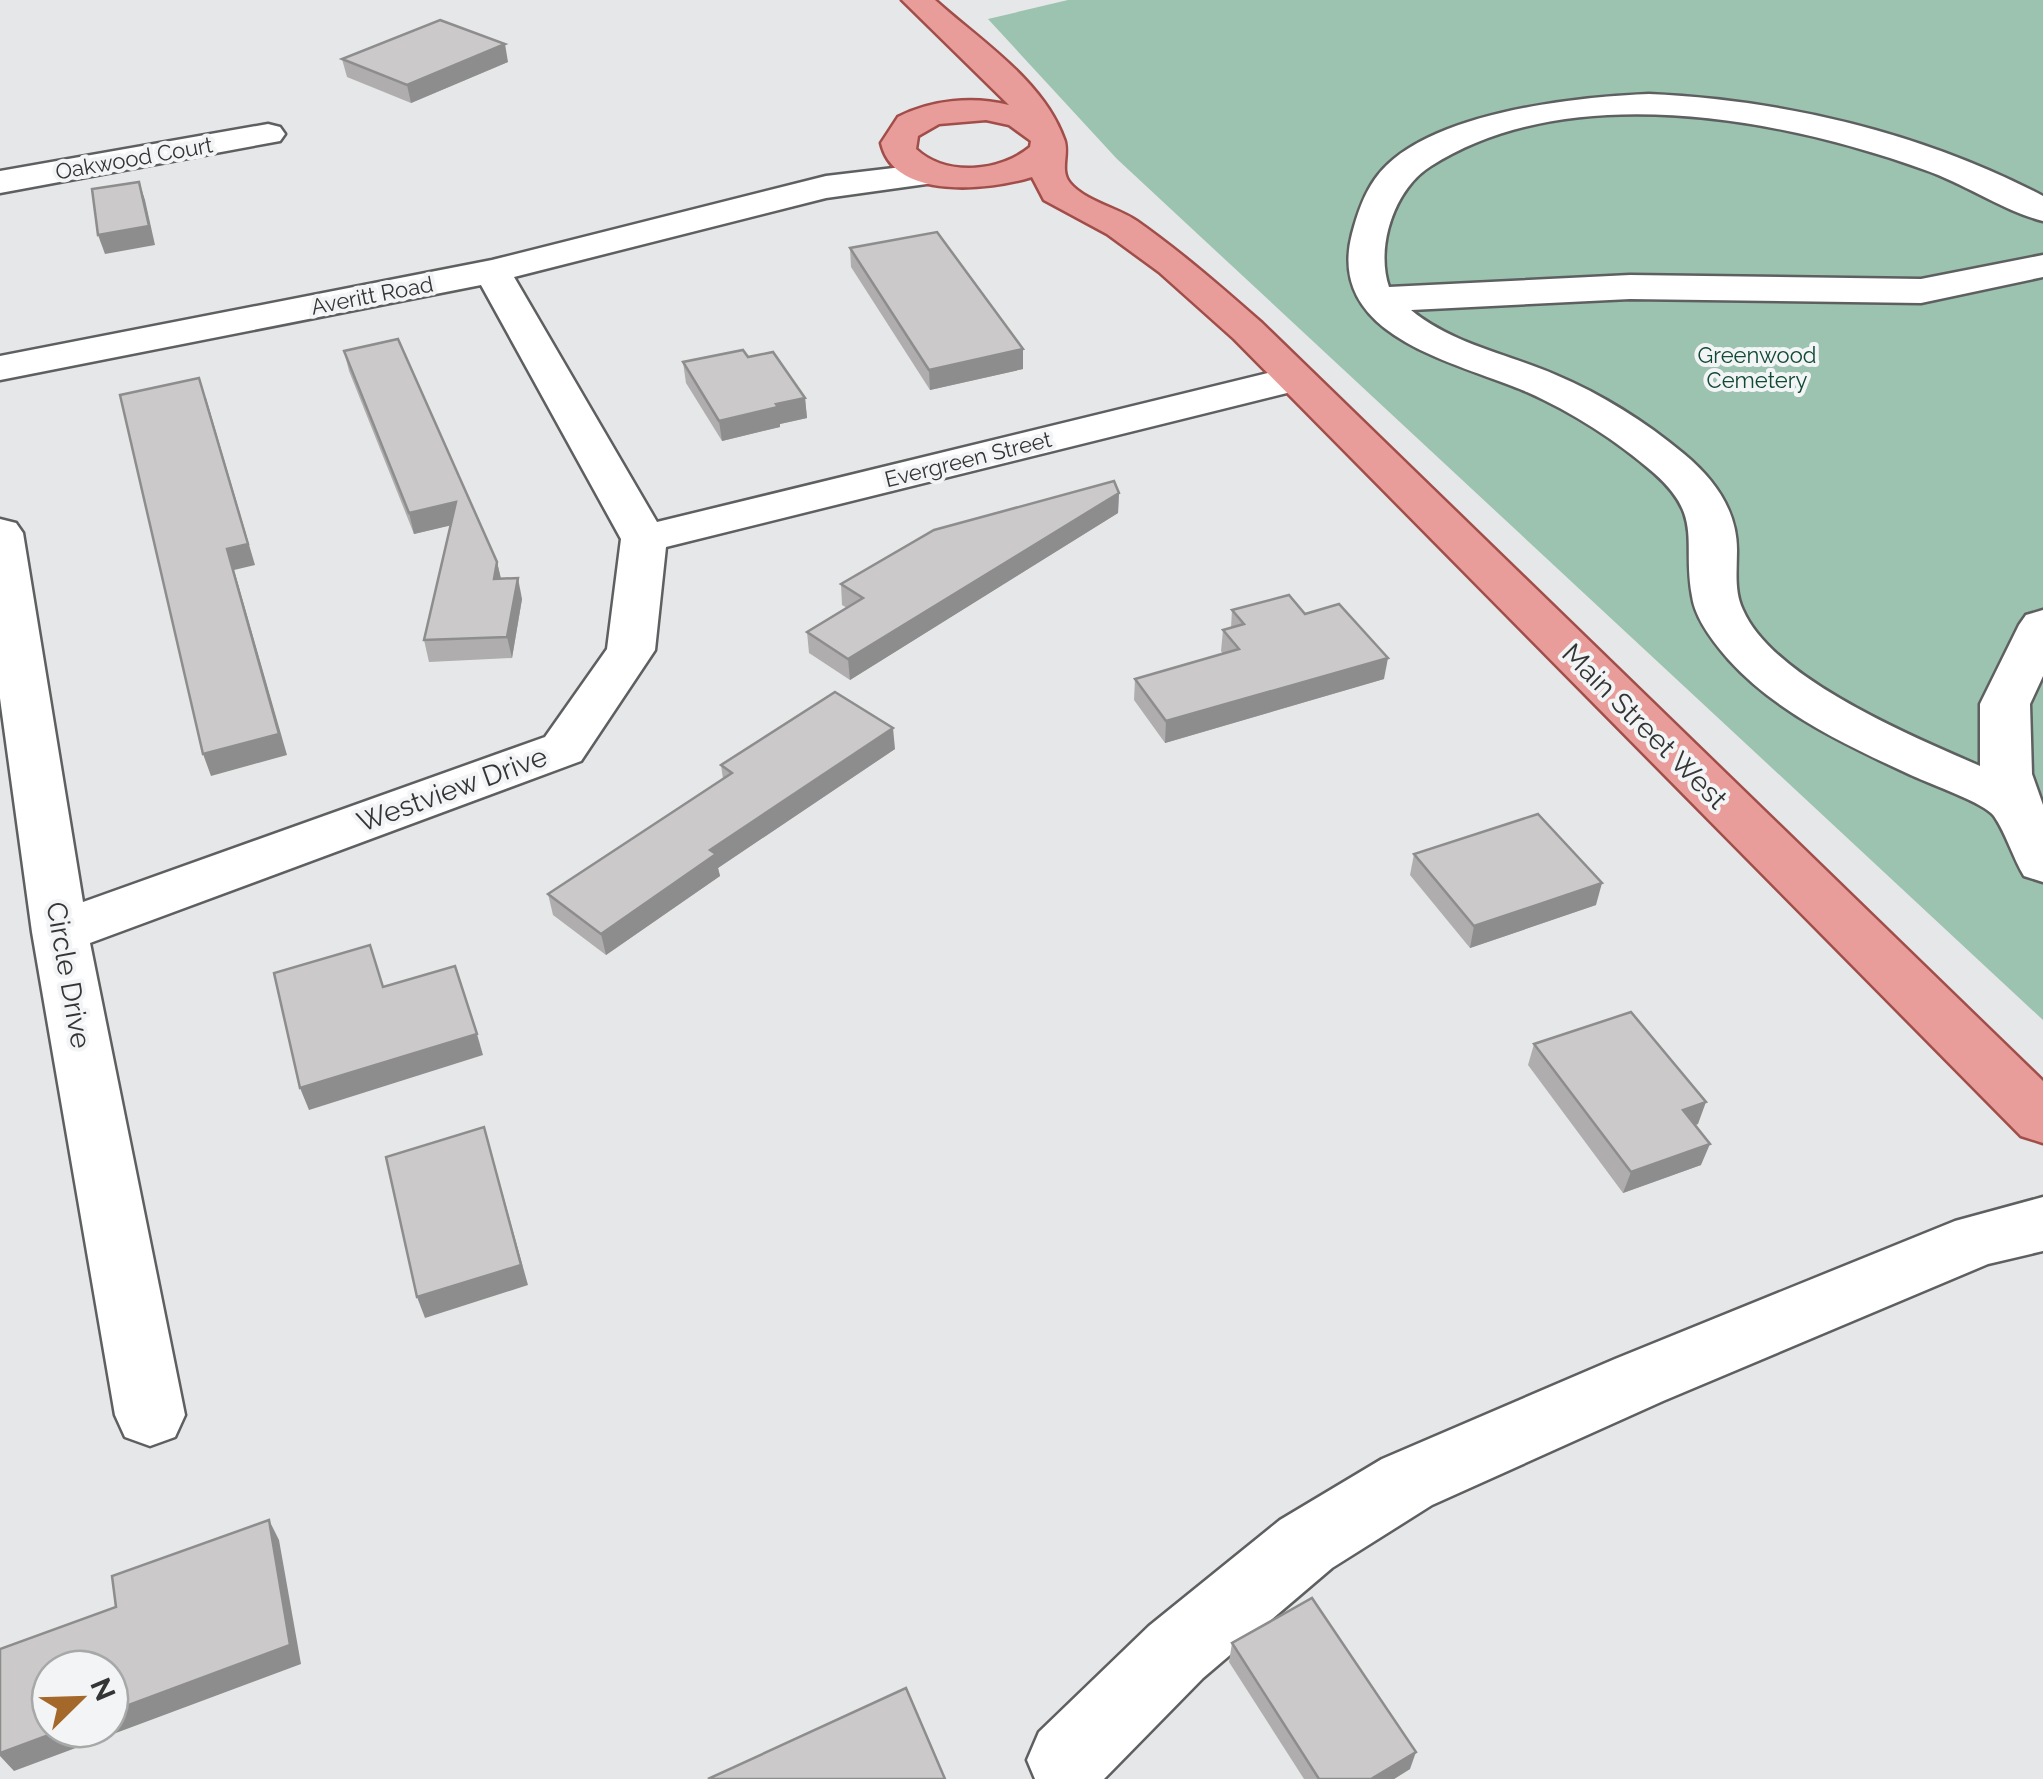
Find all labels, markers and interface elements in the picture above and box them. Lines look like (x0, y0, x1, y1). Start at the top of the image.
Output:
street label: Oakwood Court (53, 131, 215, 185)
street label: Averitt Road (309, 270, 435, 320)
park label: Greenwood Cemetery (1698, 342, 1816, 393)
street label: Evergreen Street (882, 426, 1055, 492)
street label: Main Street West (1555, 637, 1734, 816)
street label: Westview Drive (353, 740, 552, 839)
street label: Circle Drive (39, 899, 98, 1051)
north arrow (30, 1649, 130, 1749)
text: N (83, 1673, 122, 1706)

